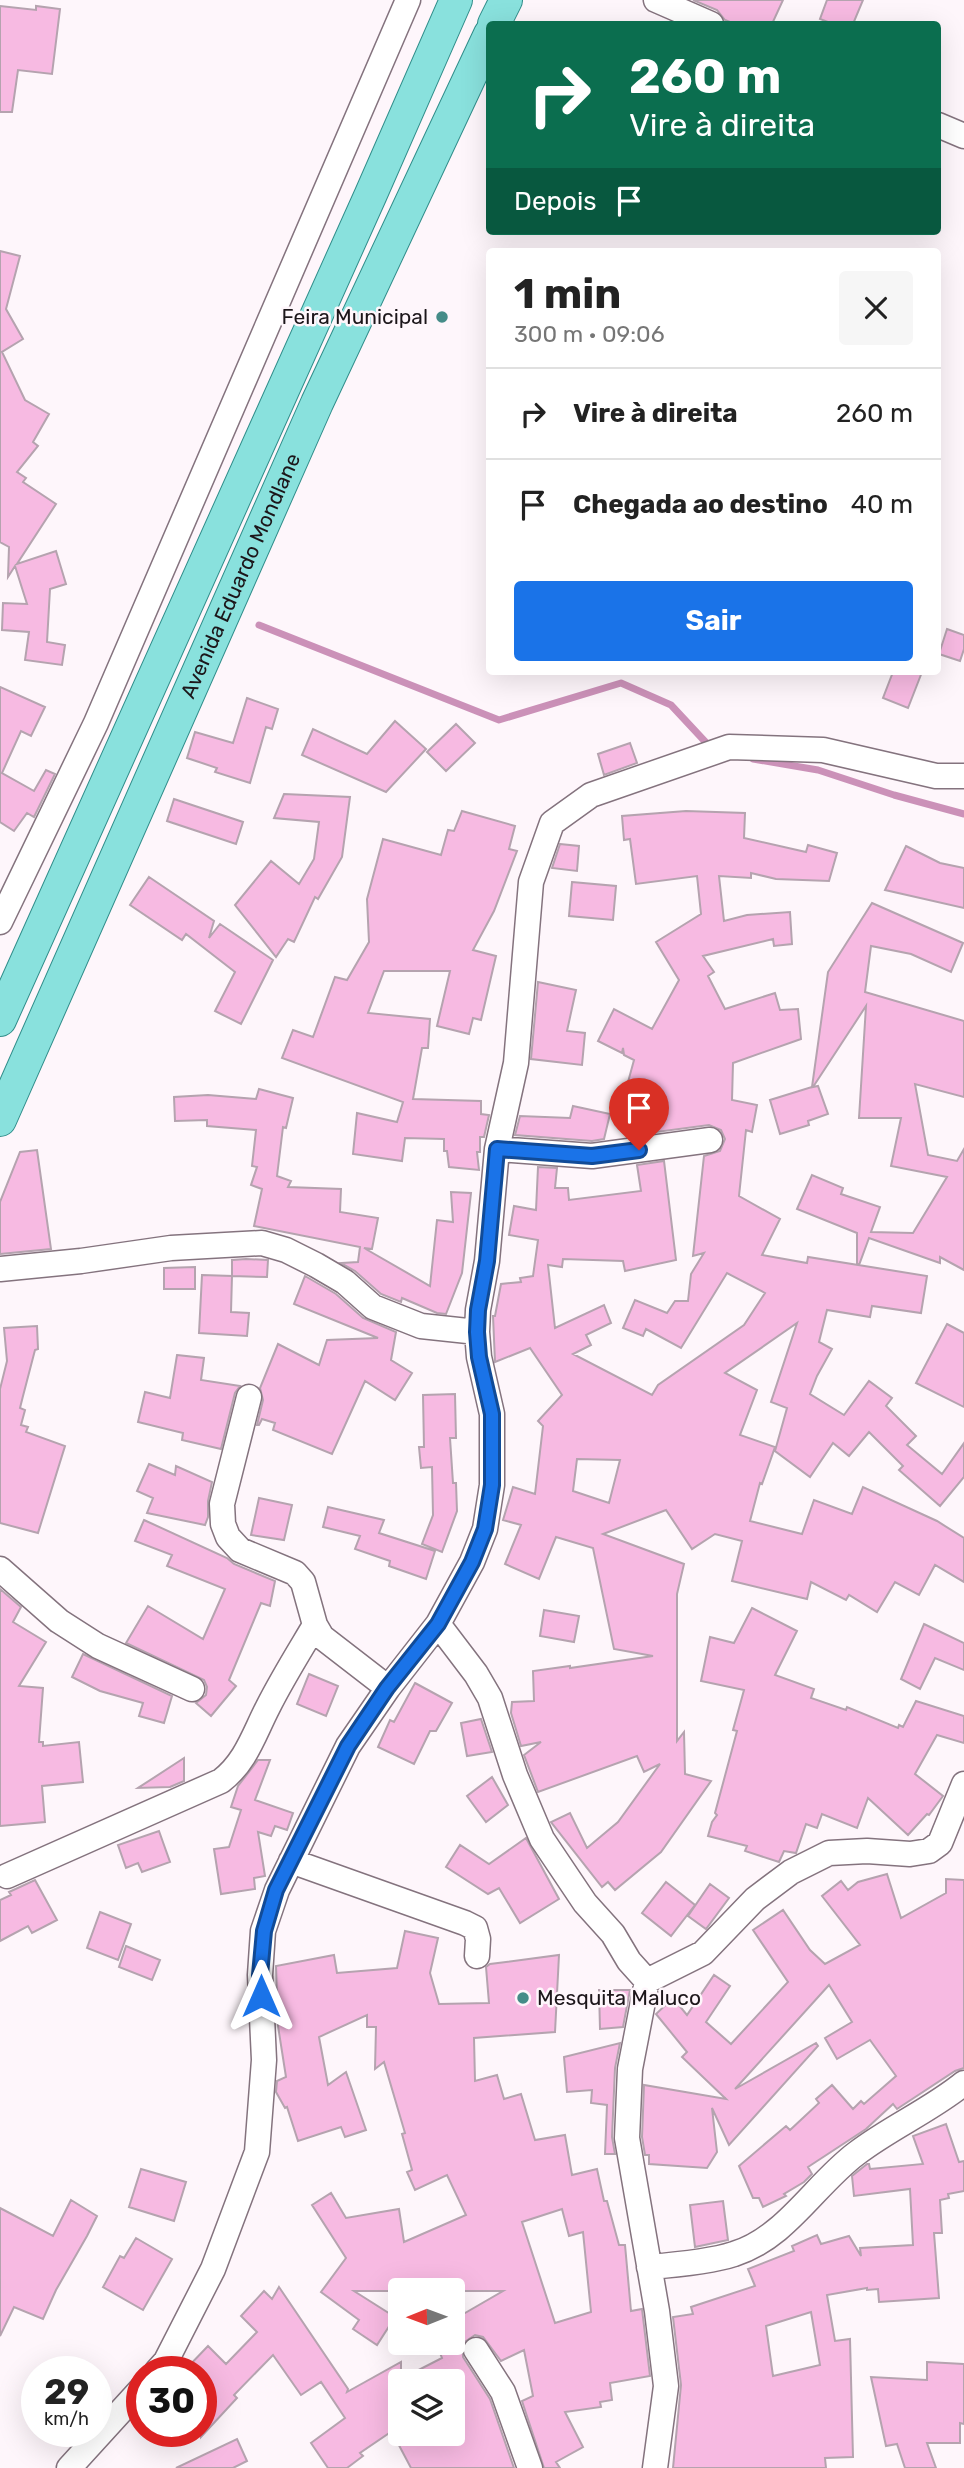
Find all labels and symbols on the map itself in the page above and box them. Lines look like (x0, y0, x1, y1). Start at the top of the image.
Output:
place label: Feira Municipal (282, 304, 428, 329)
marker: Feira Municipal (434, 309, 450, 325)
street label: Avenida Eduardo Mondlane (175, 449, 305, 702)
pin (609, 1078, 669, 1150)
position arrow (224, 1959, 298, 2033)
place label: Mesquita Maluco (537, 1985, 701, 2010)
marker: Mesquita Maluco (515, 1990, 531, 2006)
north arrow (388, 2278, 466, 2356)
speed limit sign: 30 (126, 2356, 217, 2447)

